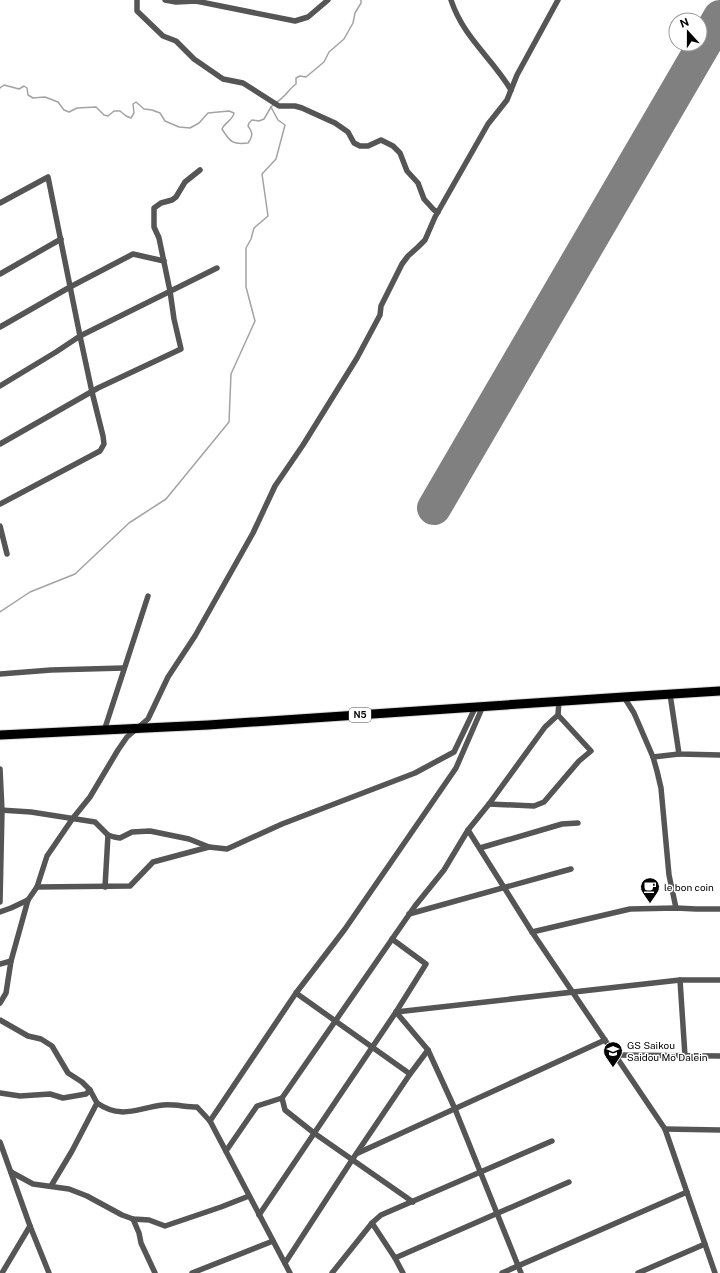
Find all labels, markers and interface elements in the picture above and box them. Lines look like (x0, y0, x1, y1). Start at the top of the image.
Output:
north arrow (668, 12, 708, 52)
text: N (678, 16, 691, 30)
road number: N5 (349, 708, 371, 722)
cafe icon: le bon coin (639, 876, 661, 904)
place label: le bon coin (664, 881, 714, 893)
place label: GS Saikou Saidou Mö Dalein (627, 1039, 708, 1063)
school or university icon: GS Saikou Saidou Mö Dalein (602, 1040, 624, 1068)

